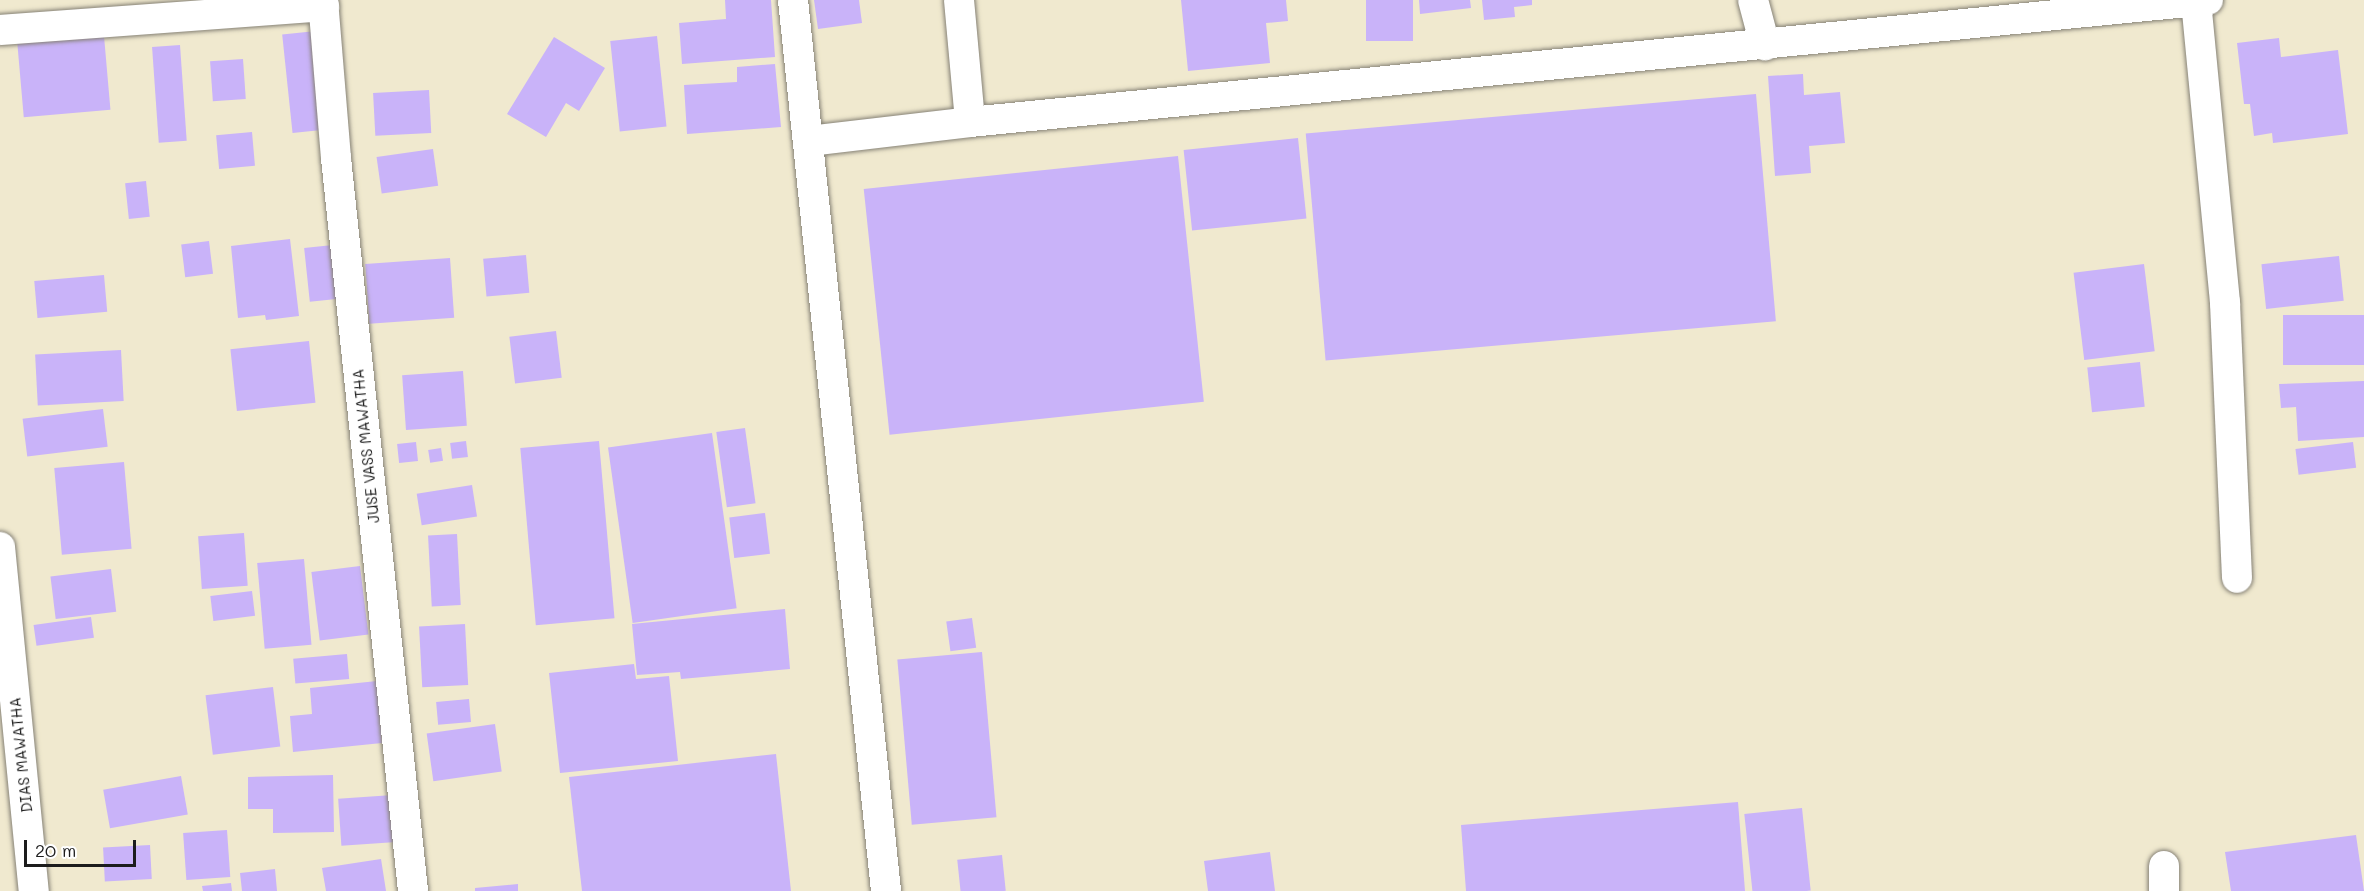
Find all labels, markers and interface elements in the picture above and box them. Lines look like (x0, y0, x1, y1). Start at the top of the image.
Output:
street label: JUSE VASS MAWATHA (349, 368, 383, 524)
street label: DIAS MAWATHA (6, 696, 36, 814)
scale bar (27, 828, 140, 866)
text: 20 m (35, 838, 76, 862)

